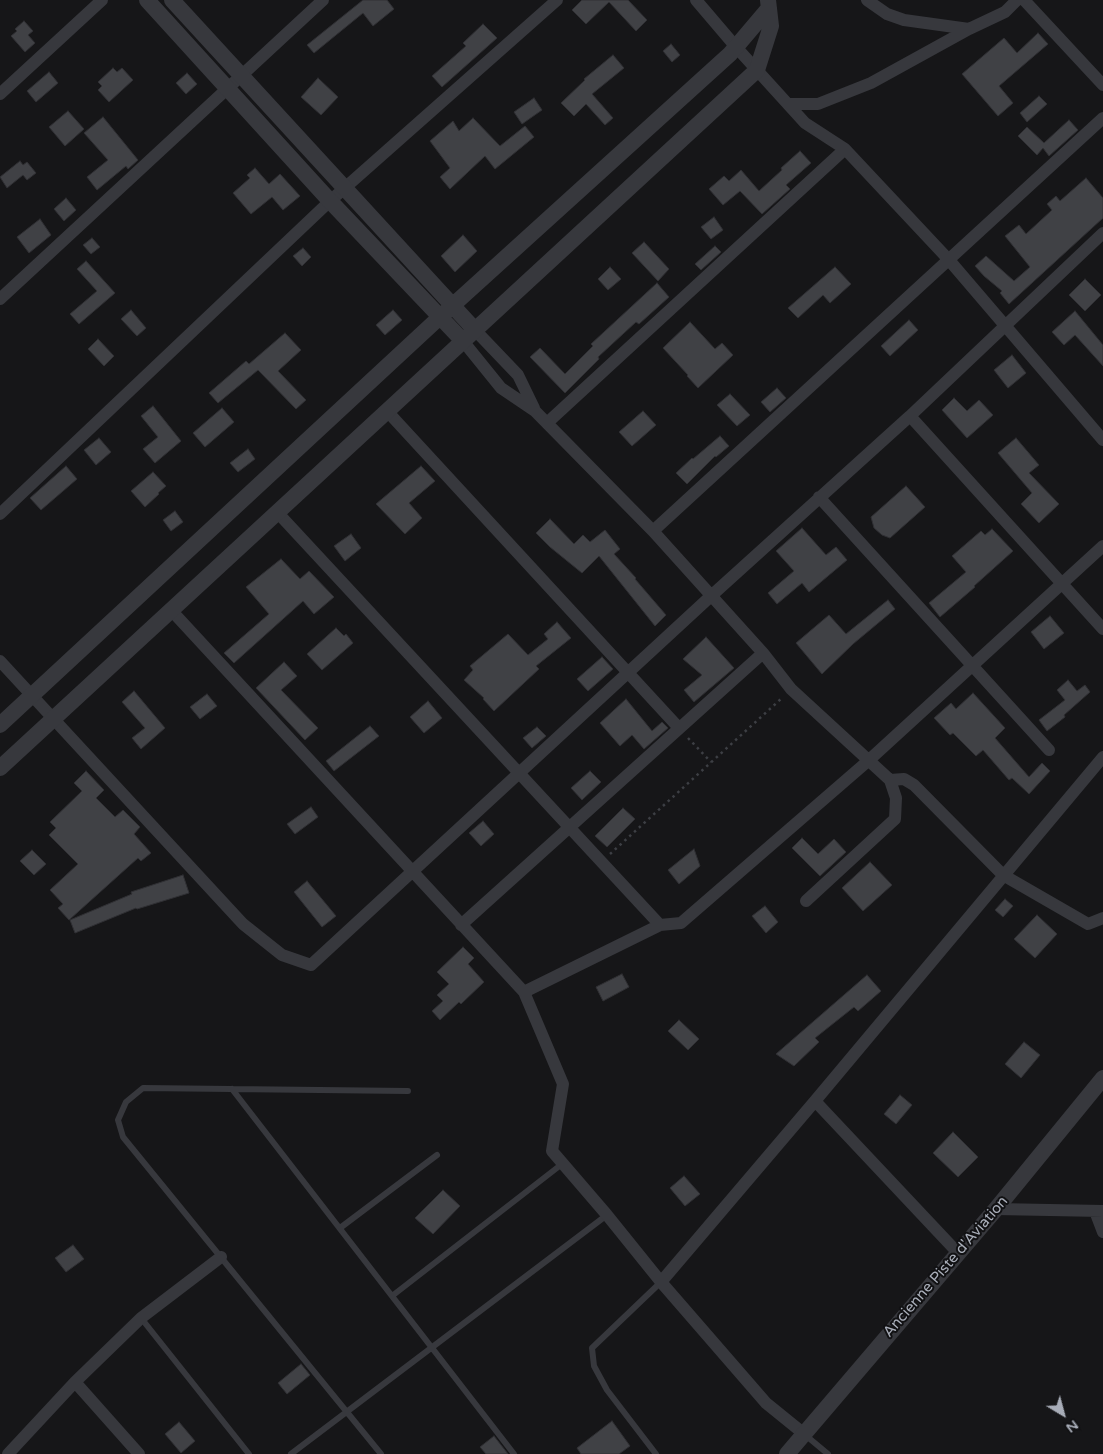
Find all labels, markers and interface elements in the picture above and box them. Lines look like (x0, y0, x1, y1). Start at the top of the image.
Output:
street label: Ancienne Piste d'Aviation (880, 1193, 1012, 1341)
north arrow (1038, 1389, 1088, 1439)
text: N (1063, 1416, 1082, 1437)

